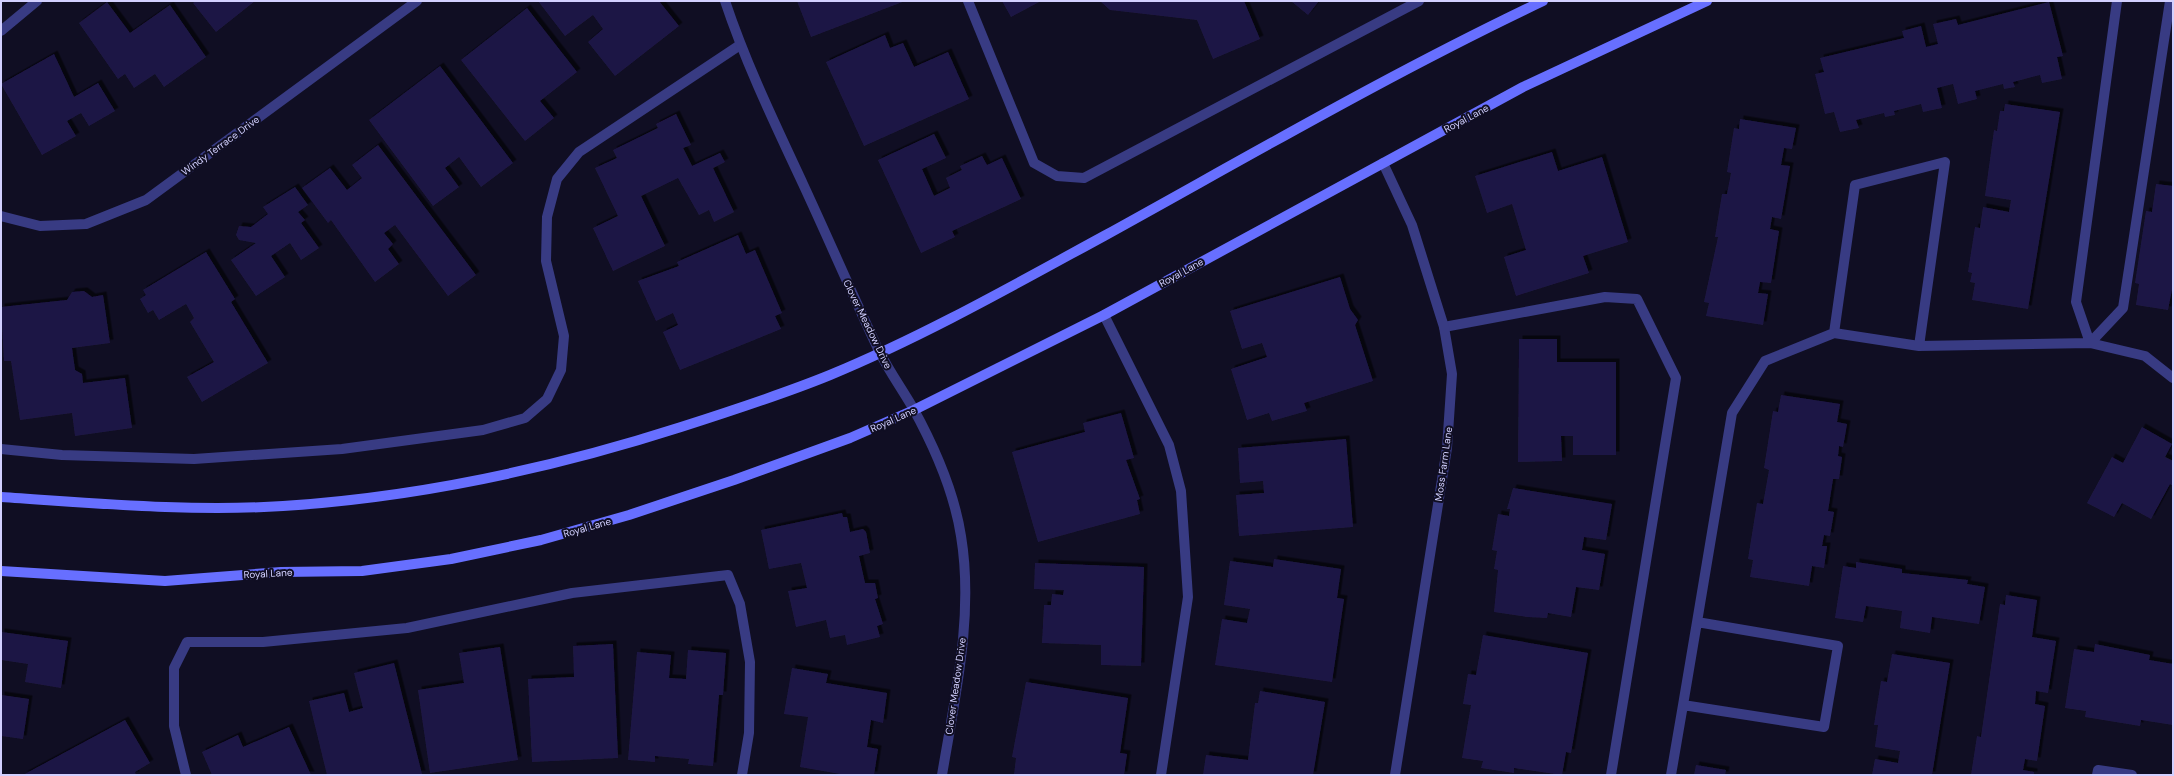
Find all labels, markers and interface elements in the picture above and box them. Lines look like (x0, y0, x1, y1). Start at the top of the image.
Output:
street label: Royal Lane (1442, 101, 1491, 136)
street label: Windy Terrace Drive (179, 113, 262, 178)
street label: Royal Lane (1157, 255, 1206, 290)
street label: Clover Meadow Drive (840, 277, 895, 371)
street label: Royal Lane (868, 403, 918, 435)
street label: Moss Farm Lane (1432, 426, 1455, 502)
street label: Royal Lane (562, 514, 613, 540)
street label: Royal Lane (243, 566, 293, 581)
street label: Clover Meadow Drive (942, 637, 969, 735)

